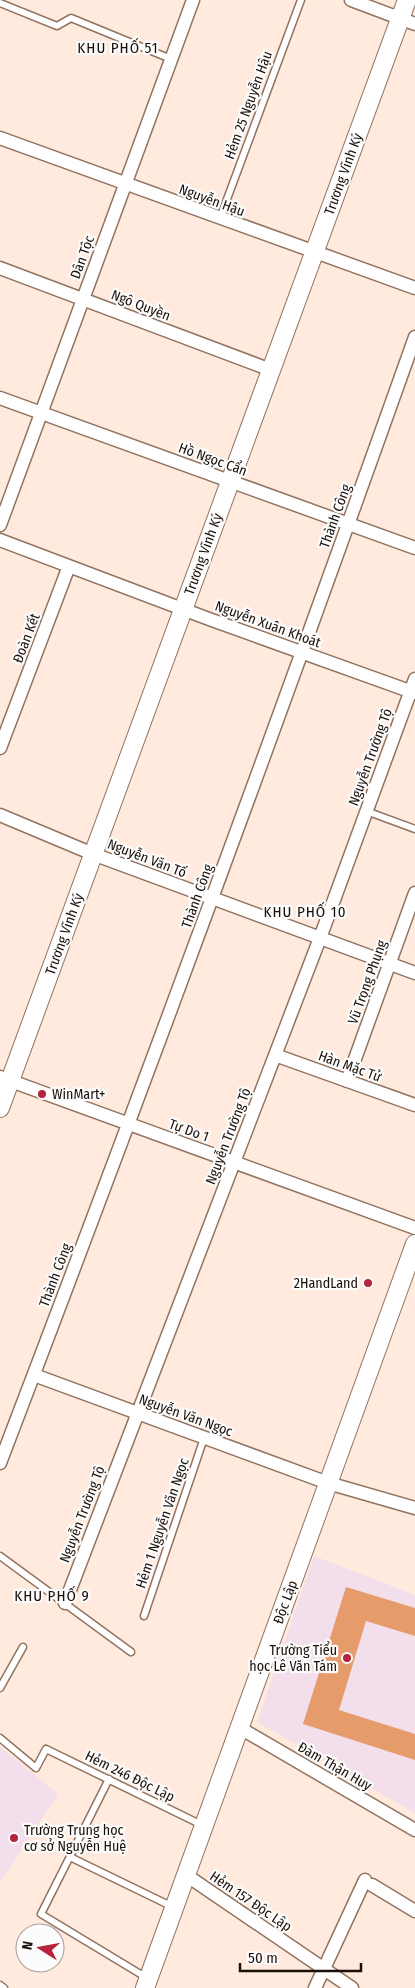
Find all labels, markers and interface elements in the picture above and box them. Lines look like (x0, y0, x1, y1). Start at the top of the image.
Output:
district label: KHU PHỐ 51 (77, 37, 159, 57)
street label: Hẻm 25 Nguyễn Hậu (221, 49, 276, 162)
street label: Trương Vĩnh Ký (321, 130, 366, 217)
street label: Nguyễn Hậu (177, 181, 247, 220)
street label: Dân Tộc (67, 233, 98, 281)
street label: Ngô Quyền (109, 285, 173, 325)
street label: Hồ Ngọc Cẩn (176, 438, 250, 480)
street label: Thành Công (316, 481, 355, 551)
street label: Trương Vĩnh Ký (181, 510, 226, 597)
street label: Nguyễn Xuân Khoát (213, 597, 323, 652)
street label: Đoàn Kết (8, 610, 44, 665)
street label: Nguyễn Trường Tộ (345, 706, 396, 808)
street label: Nguyễn Văn Tố (105, 835, 190, 882)
street label: Thành Công (178, 861, 217, 931)
street label: Trương Vĩnh Ký (42, 890, 87, 977)
district label: KHU PHỐ 10 (264, 901, 346, 921)
street label: Vũ Trọng Phụng (344, 937, 391, 1027)
street label: Hàn Mặc Tử (316, 1047, 384, 1086)
street label: Nguyễn Trường Tộ (202, 1085, 255, 1187)
place label: WinMart+ (52, 1086, 106, 1103)
marker: WinMart+ (36, 1088, 48, 1100)
street label: Tự Do 1 (167, 1115, 211, 1146)
street label: Thành Công (36, 1241, 76, 1309)
place label: 2HandLand (294, 1275, 358, 1292)
marker: 2HandLand (362, 1277, 374, 1289)
street label: Nguyễn Văn Ngọc (137, 1391, 235, 1440)
street label: Hẻm 1 Nguyễn Văn Ngọc (132, 1456, 193, 1590)
street label: Nguyễn Trường Tộ (56, 1463, 109, 1565)
street label: Độc Lập (270, 1578, 301, 1626)
district label: KHU PHỐ 9 (14, 1585, 90, 1605)
place label: Trường Tiểu học Lê Văn Tám (249, 1641, 337, 1675)
marker: Trường Tiểu học Lê Văn Tám (341, 1652, 353, 1664)
street label: Đàm Thận Huy (295, 1738, 375, 1795)
street label: Hẻm 246 Độc Lập (82, 1747, 177, 1806)
place label: Trường Trung học cơ sở Nguyễn Huệ (24, 1822, 126, 1855)
marker: Trường Trung học cơ sở Nguyễn Huệ (8, 1832, 20, 1844)
street label: Hẻm 157 Độc Lập (206, 1868, 295, 1935)
north arrow (15, 1923, 65, 1973)
text: N (19, 1940, 37, 1951)
scale bar (240, 1940, 361, 1972)
text: 50 m (248, 1949, 278, 1967)

